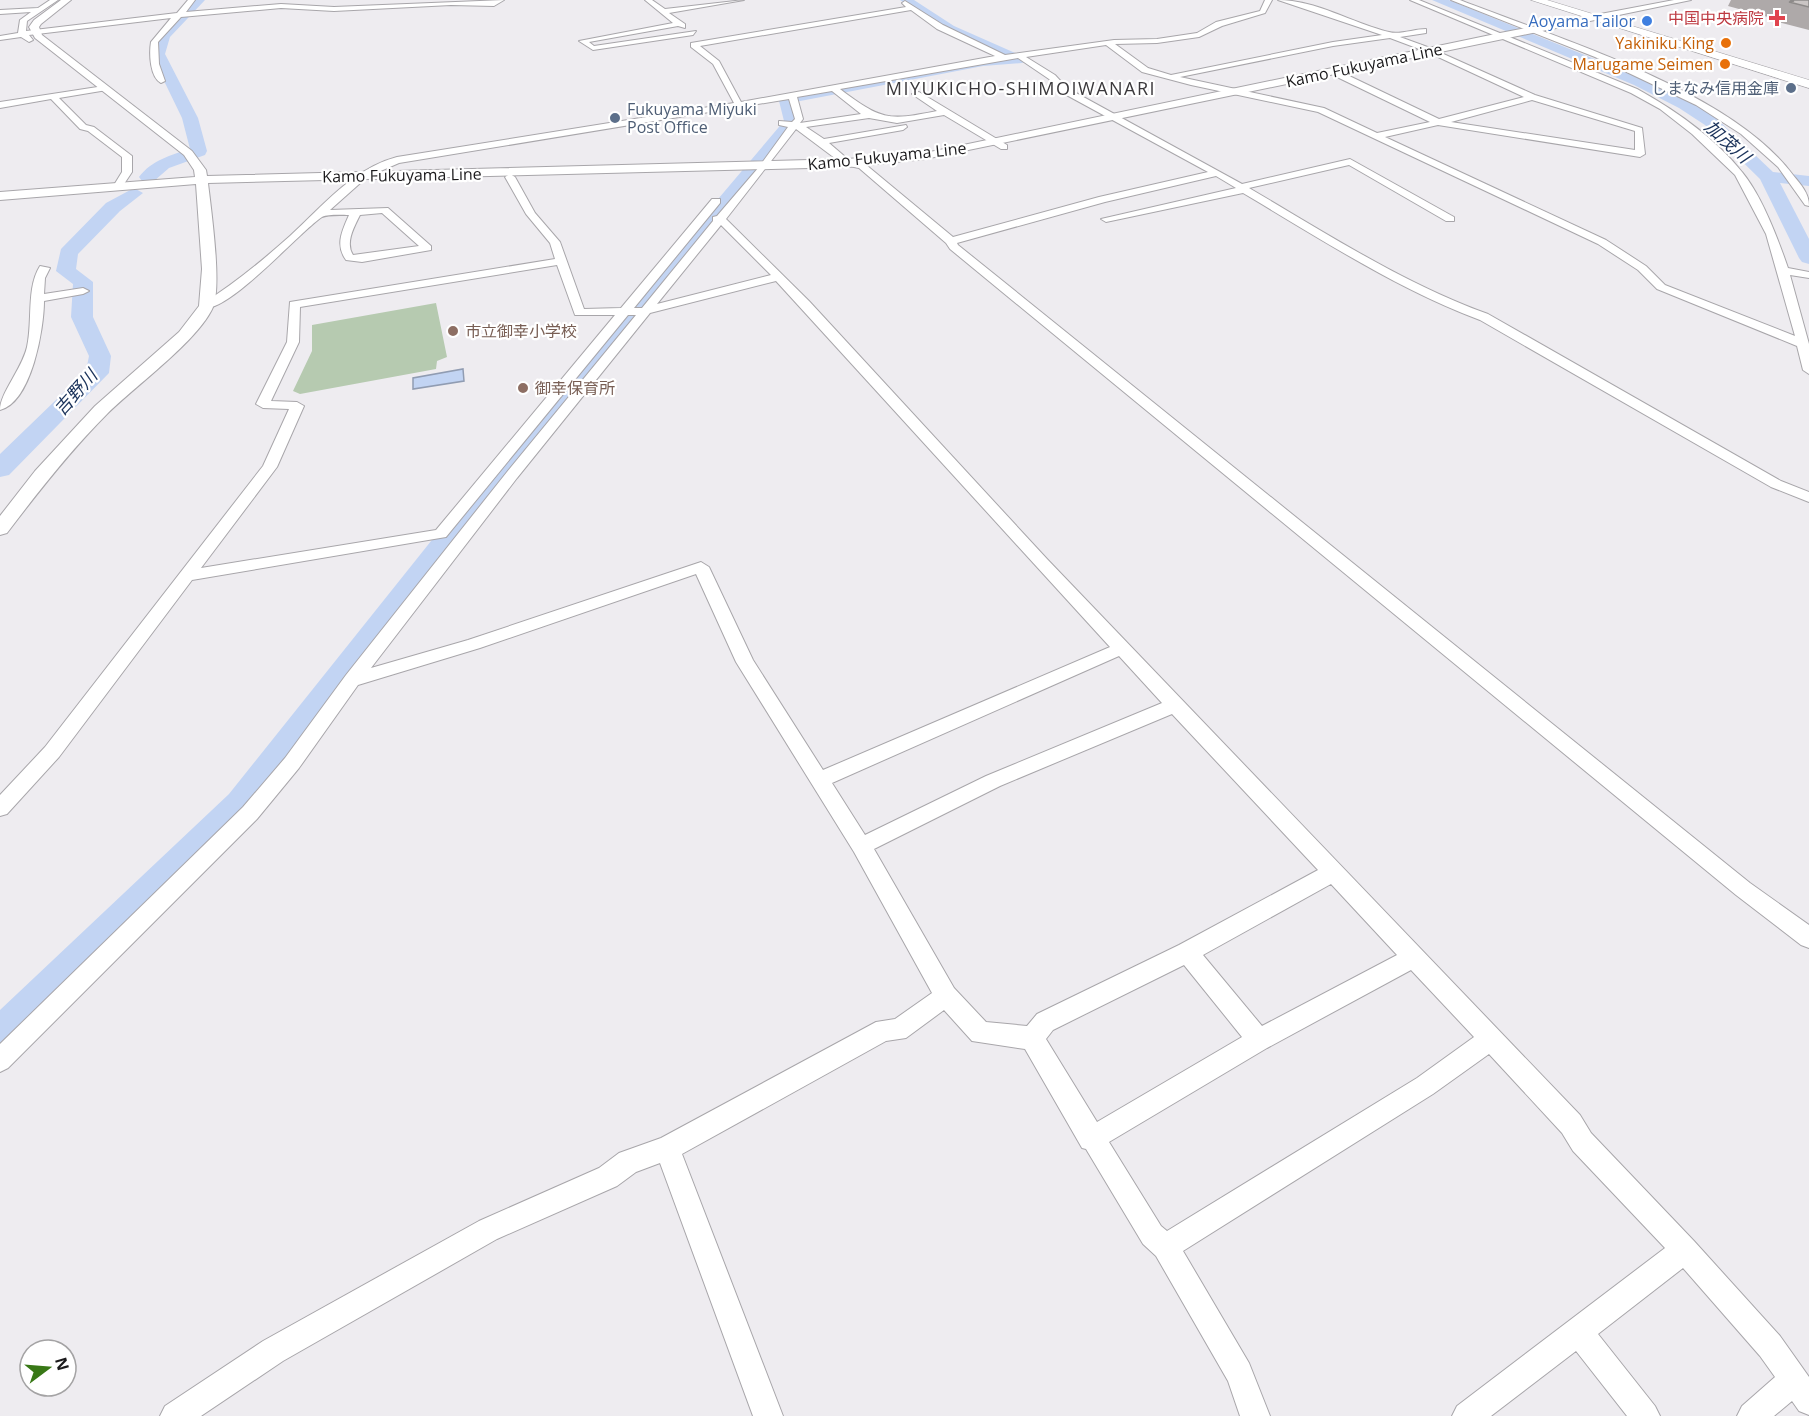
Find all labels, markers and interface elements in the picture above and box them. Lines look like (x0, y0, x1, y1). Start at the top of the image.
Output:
place label: 中国中央病院 (1668, 7, 1764, 29)
marker: 中国中央病院 (1768, 9, 1786, 27)
place label: Aoyama Tailor (1529, 10, 1635, 32)
marker: Aoyama Tailor (1640, 14, 1654, 28)
place label: Yakiniku King (1615, 32, 1714, 54)
marker: Yakiniku King (1719, 36, 1733, 50)
street label: Kamo Fukuyama Line (1284, 38, 1444, 92)
place label: Marugame Seimen (1572, 53, 1713, 75)
marker: Marugame Seimen (1718, 57, 1732, 71)
district label: MIYUKICHO-SHIMOIWANARI (886, 76, 1156, 100)
place label: しまなみ信用金庫 (1651, 77, 1779, 99)
marker: しまなみ信用金庫 (1784, 81, 1798, 95)
place label: Fukuyama Miyuki Post Office (627, 98, 757, 138)
marker: Fukuyama Miyuki Post Office (608, 111, 622, 125)
water label: 加茂川 (1700, 114, 1758, 169)
street label: Kamo Fukuyama Line (807, 137, 967, 175)
street label: Kamo Fukuyama Line (322, 163, 482, 187)
place label: 市立御幸小学校 (465, 320, 577, 342)
marker: 市立御幸小学校 (446, 324, 460, 338)
water label: 吉野川 (48, 362, 103, 420)
place label: 御幸保育所 (535, 377, 615, 399)
marker: 御幸保育所 (516, 381, 530, 395)
north arrow (18, 1338, 78, 1398)
text: N (50, 1355, 75, 1373)

